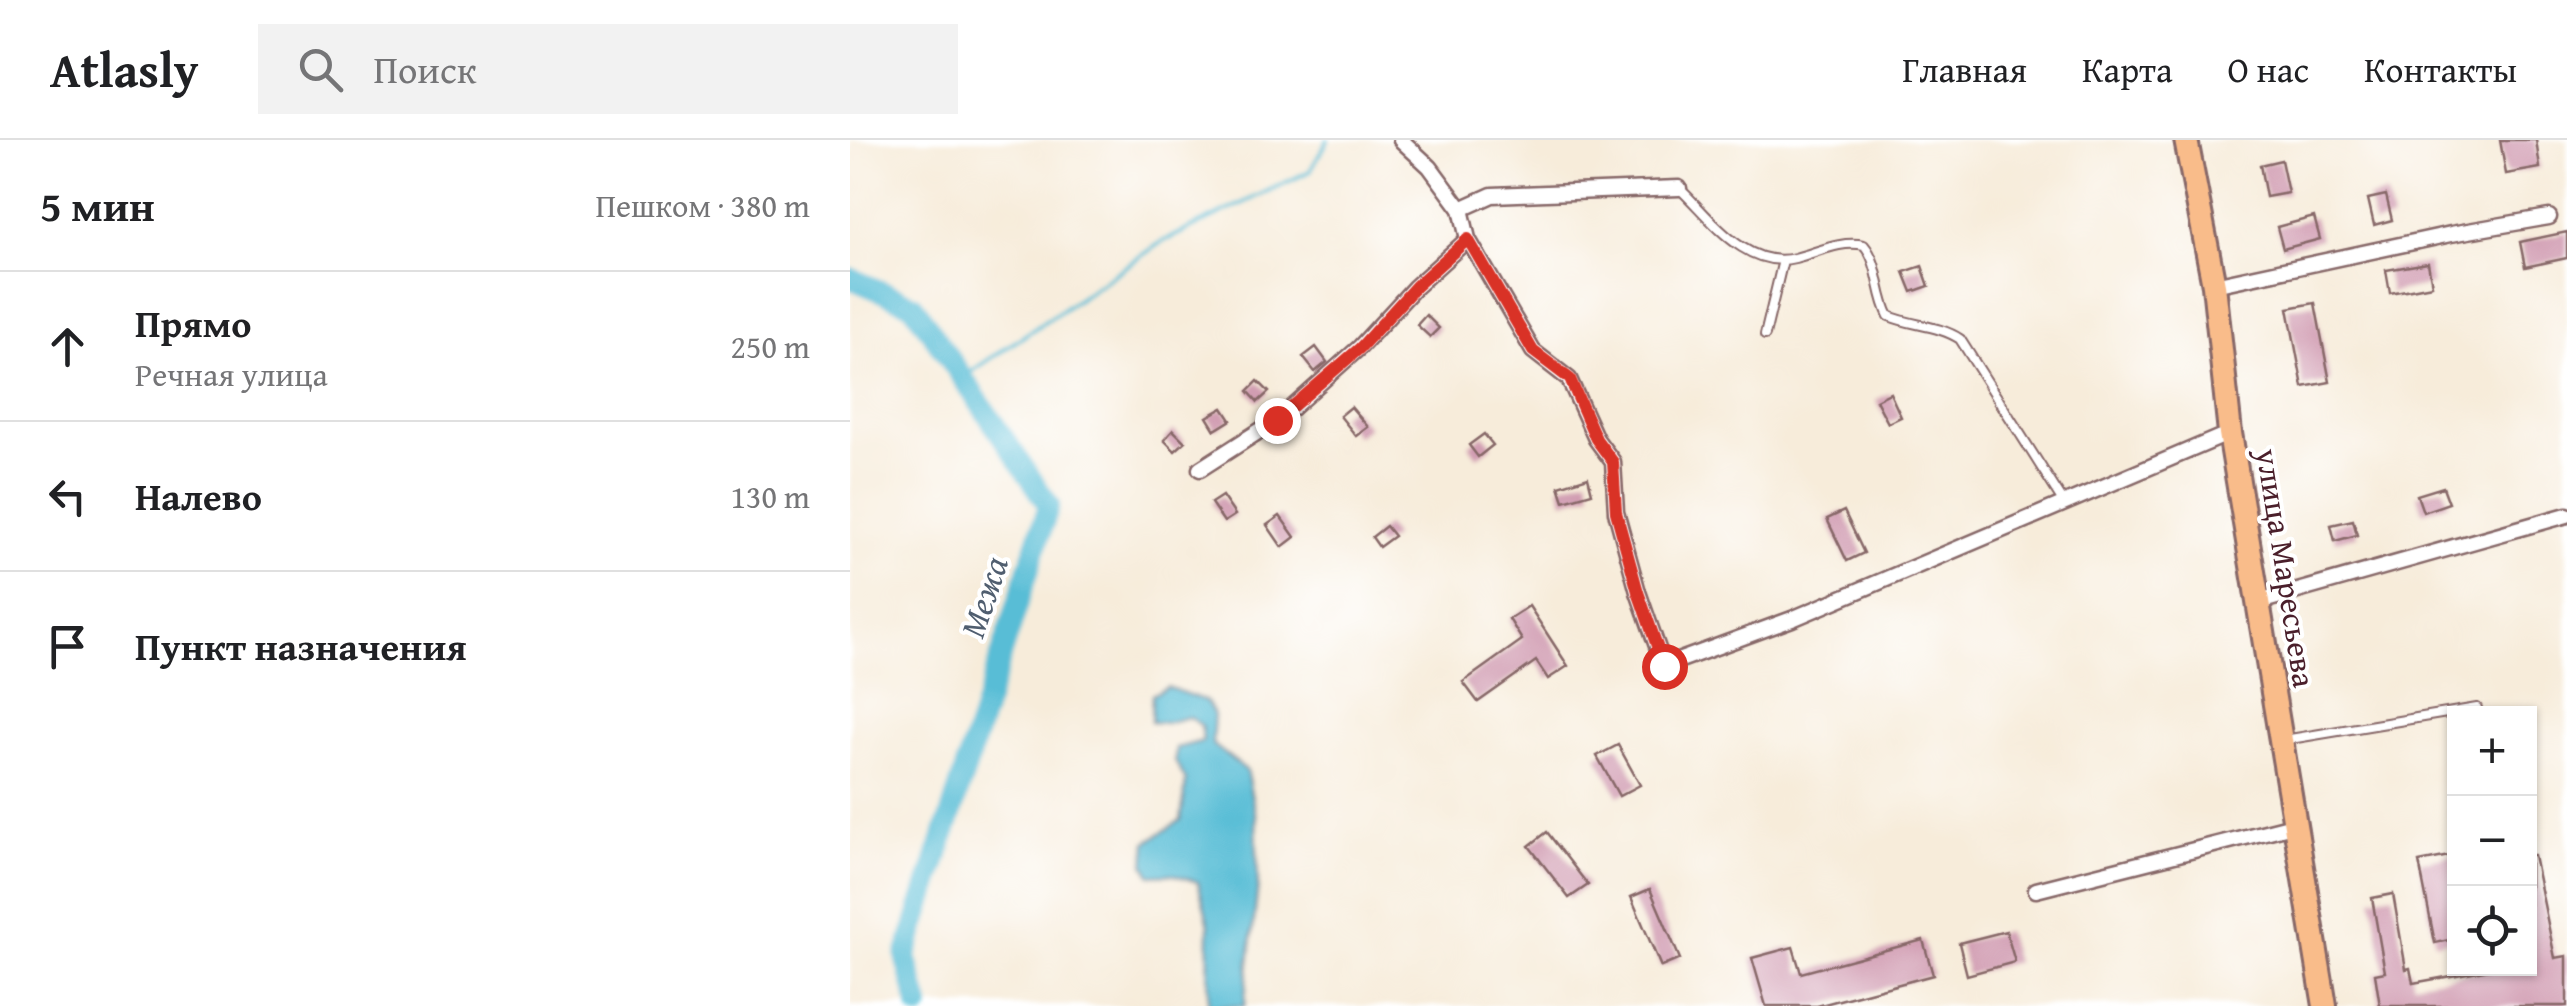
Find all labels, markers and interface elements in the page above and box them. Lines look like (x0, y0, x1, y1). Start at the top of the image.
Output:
search box (258, 24, 958, 114)
text: Atlasly (50, 34, 198, 105)
text: Поиск (373, 41, 477, 97)
icon: search (293, 42, 348, 97)
text: Главная (1902, 44, 2027, 95)
text: Карта (2082, 44, 2173, 95)
text: О нас (2228, 44, 2309, 95)
text: Контакты (2364, 44, 2517, 95)
text: 5 мин (40, 175, 155, 236)
text: Пешком · 380 m (595, 182, 810, 229)
text: Прямо (135, 295, 251, 351)
icon: ahead (40, 319, 95, 374)
text: 250 m (731, 323, 810, 370)
text: Речная улица (135, 351, 328, 398)
route end (1255, 398, 1301, 444)
street label: улица Маресьева (2244, 444, 2329, 691)
text: Налево (135, 468, 262, 524)
icon: left (40, 469, 95, 524)
text: 130 m (731, 473, 810, 520)
water label: Межа (946, 550, 1021, 644)
text: Пункт назначения (135, 618, 467, 674)
icon: arrive (40, 619, 95, 674)
route start (1642, 644, 1688, 690)
map controls (2447, 706, 2537, 976)
button: + (2447, 706, 2537, 796)
button: − (2447, 796, 2537, 886)
button: locate (2447, 886, 2537, 976)

